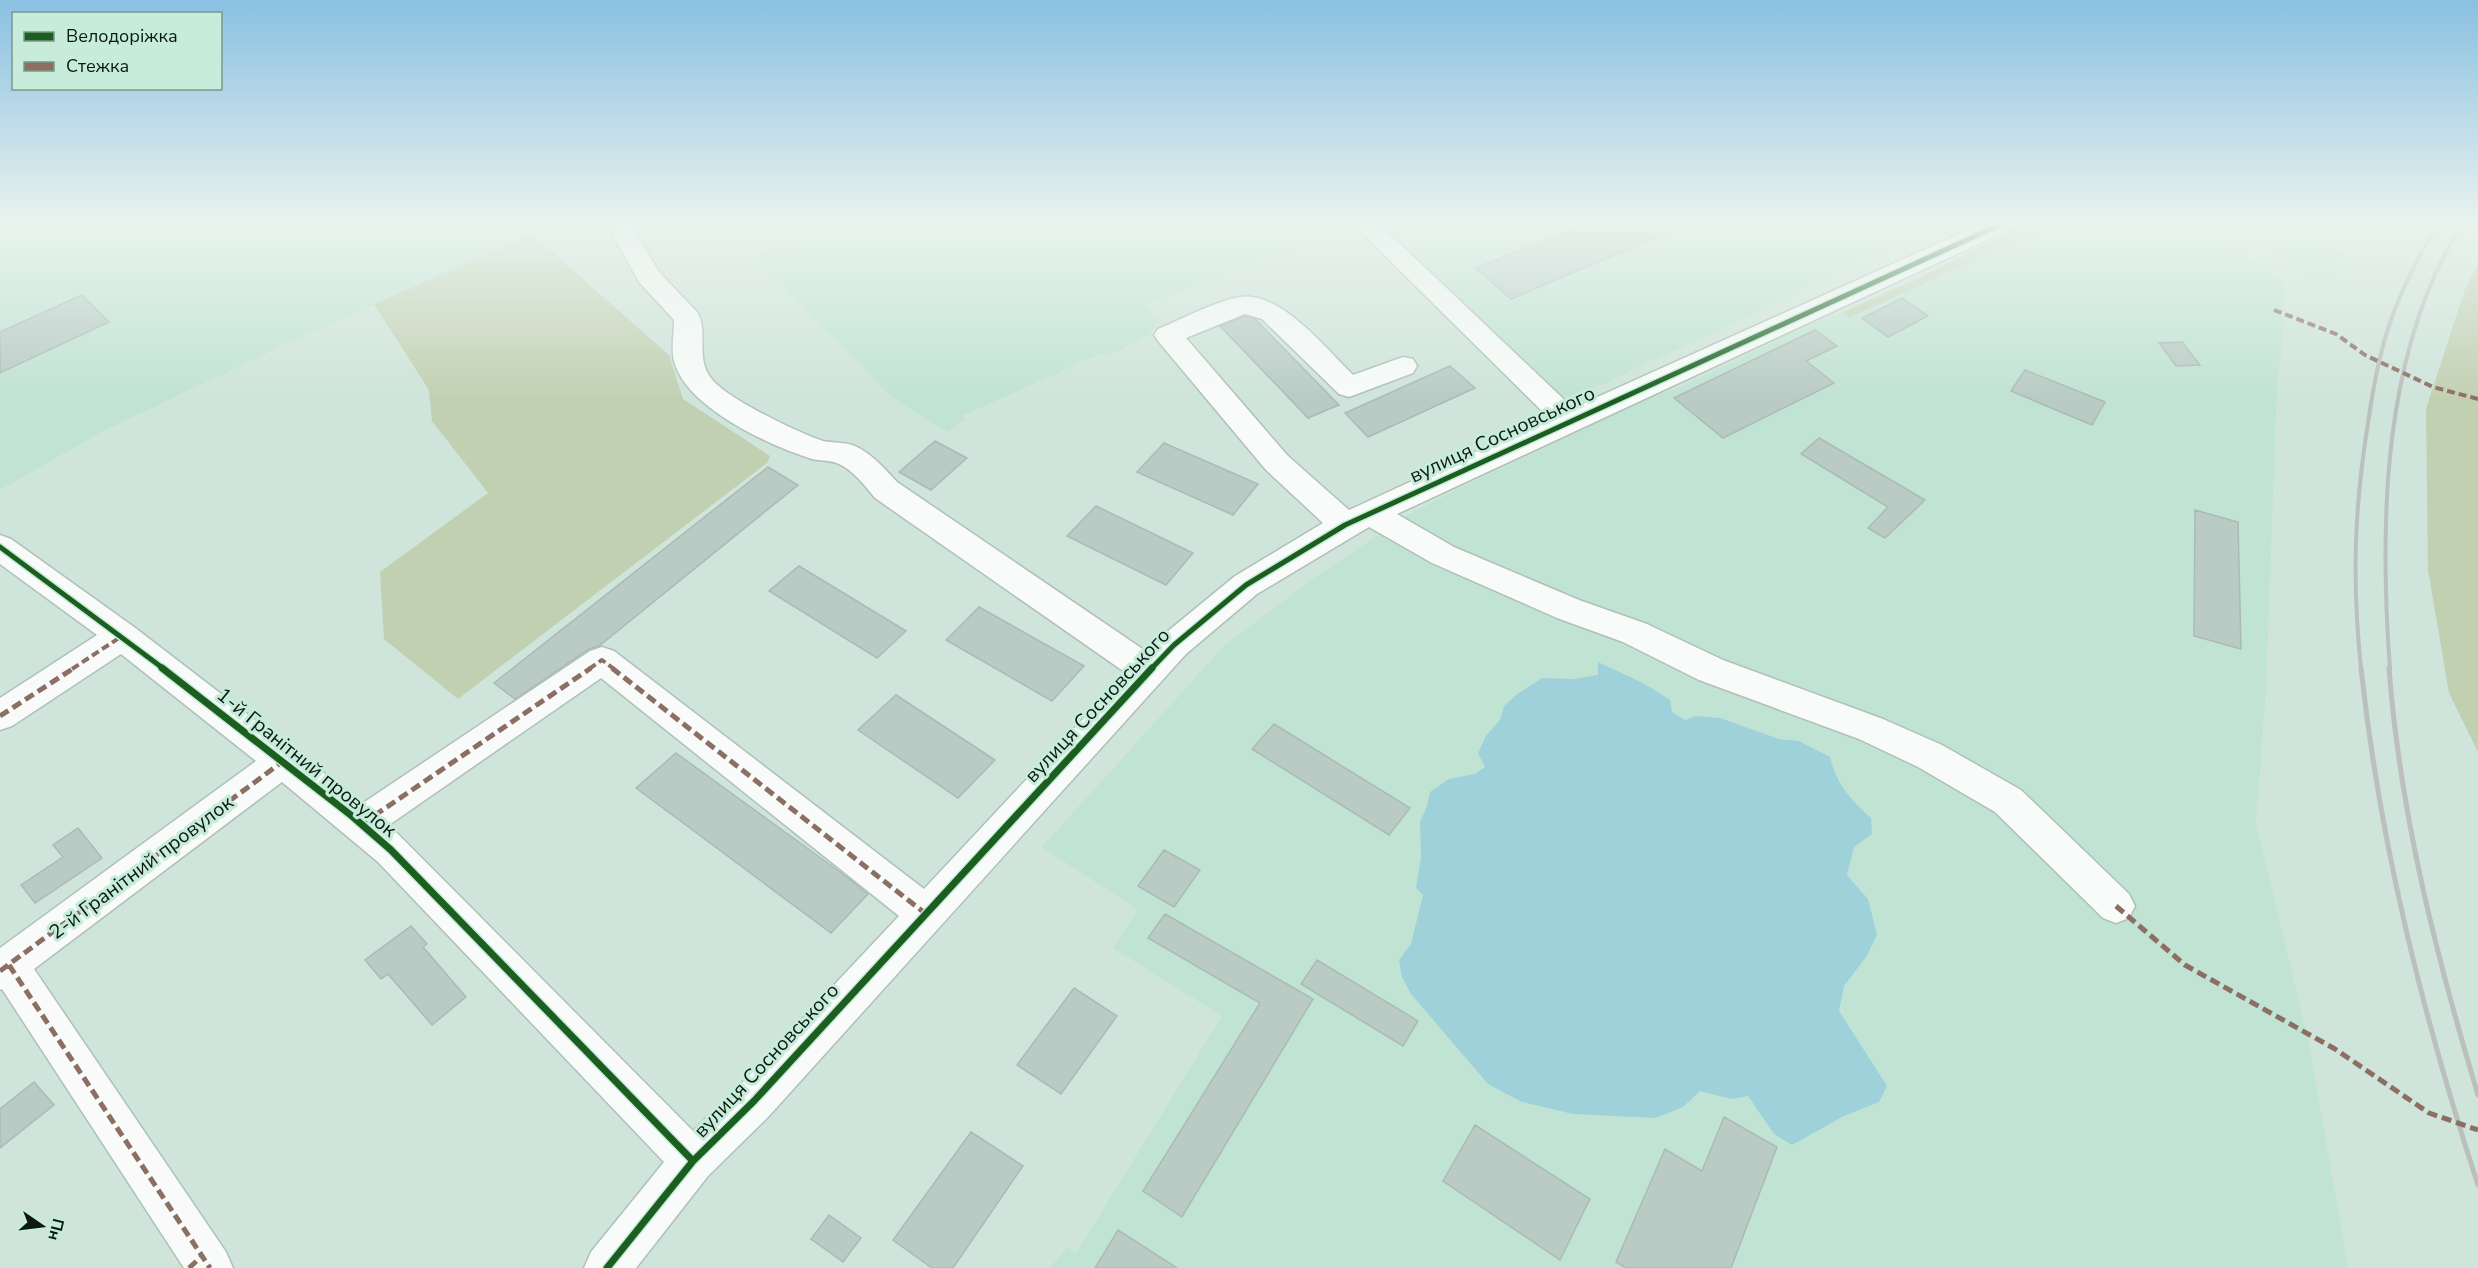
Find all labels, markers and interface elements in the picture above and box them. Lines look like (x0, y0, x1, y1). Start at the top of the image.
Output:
legend (12, 12, 222, 90)
text: Велодоріжка (66, 24, 178, 48)
text: Стежка (66, 54, 129, 78)
street label: вулиця Сосновського (1405, 380, 1599, 489)
street label: вулиця Сосновського (1019, 622, 1176, 788)
street label: 1-й Гранітний провулок (211, 681, 403, 844)
street label: 2-й Гранітний провулок (44, 789, 239, 946)
street label: вулиця Сосновського (688, 977, 845, 1143)
north arrow (12, 1196, 72, 1256)
text: Пн (42, 1216, 69, 1243)

